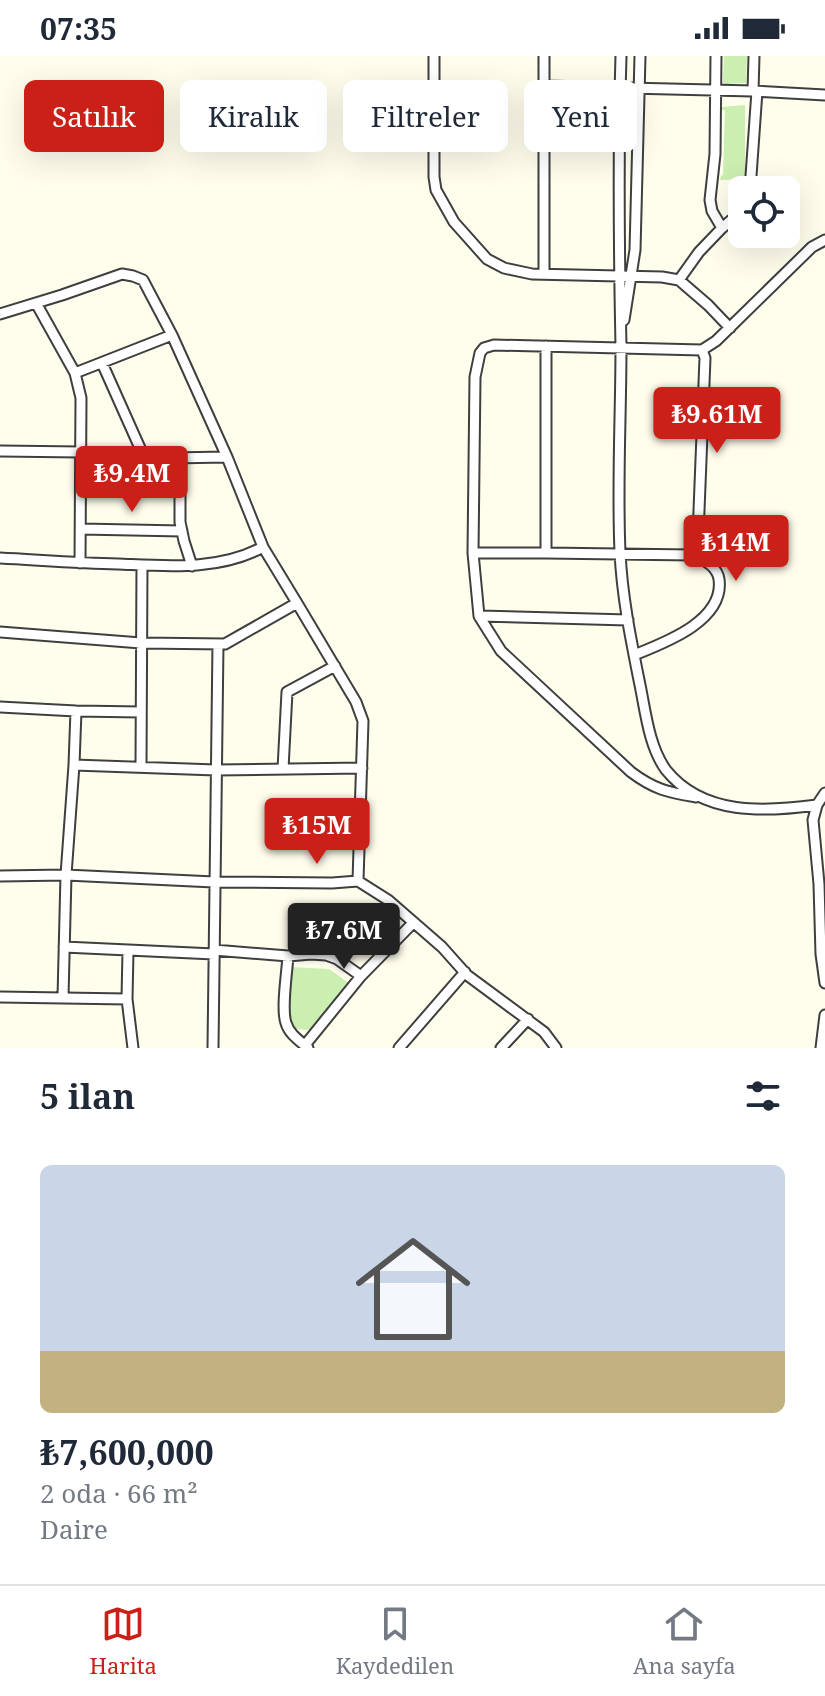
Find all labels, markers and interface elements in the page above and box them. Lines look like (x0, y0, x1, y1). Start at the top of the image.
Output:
text: 07:35 (40, 8, 117, 49)
chip: Satılık (24, 80, 164, 152)
chip: Kiralık (180, 80, 327, 152)
chip: Filtreler (343, 80, 508, 152)
chip: Yeni (524, 80, 637, 152)
map controls (728, 176, 800, 248)
button: locate (728, 176, 800, 248)
pin: ₺9.61M (652, 387, 782, 455)
text: ₺9.61M (671, 395, 763, 431)
pin: ₺9.4M (76, 446, 188, 514)
text: ₺9.4M (94, 454, 170, 490)
pin: ₺14M (689, 515, 783, 583)
text: ₺14M (702, 523, 770, 559)
pin: ₺15M (270, 798, 364, 866)
text: ₺15M (283, 806, 351, 842)
pin: ₺7.6M (288, 903, 400, 971)
text: ₺7.6M (306, 911, 382, 947)
text: 5 ilan (40, 1073, 135, 1119)
icon: filters (741, 1074, 785, 1118)
icon: home (341, 1217, 485, 1361)
text: ₺7,600,000 (40, 1429, 214, 1475)
text: 2 oda · 66 m² (40, 1475, 198, 1511)
text: Daire (40, 1511, 108, 1547)
tab: Harita (89, 1602, 157, 1680)
tab: Kaydedilen (336, 1602, 454, 1680)
tab: Ana sayfa (633, 1602, 736, 1680)

